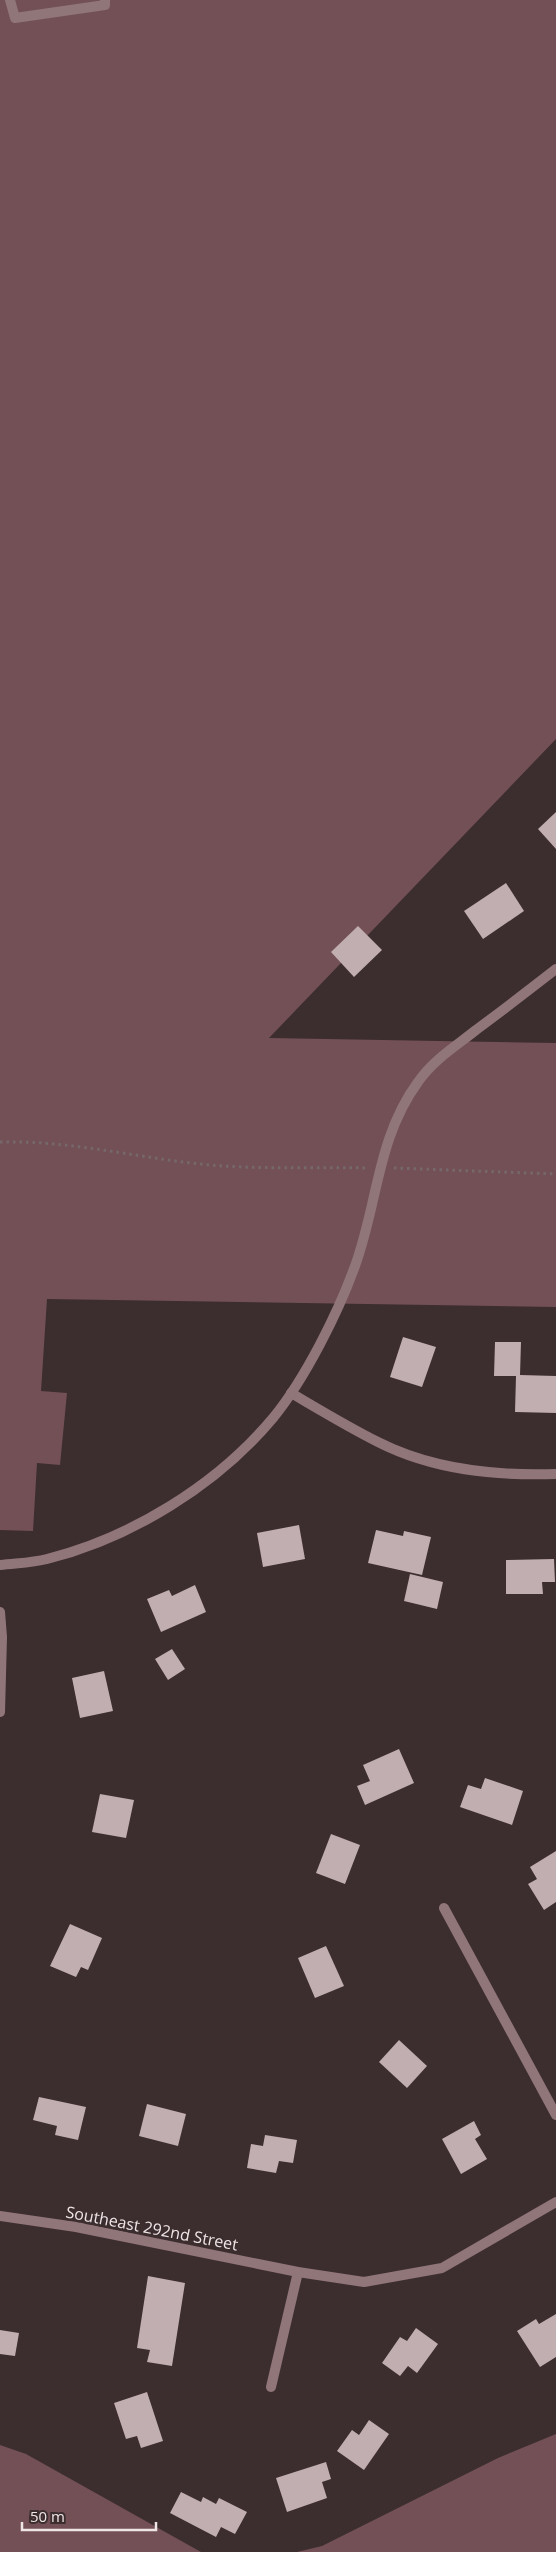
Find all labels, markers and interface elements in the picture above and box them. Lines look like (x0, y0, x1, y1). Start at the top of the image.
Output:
street label: Southeast 292nd Street (64, 2201, 240, 2256)
scale bar (22, 2500, 156, 2532)
text: 50 m (30, 2506, 65, 2526)

